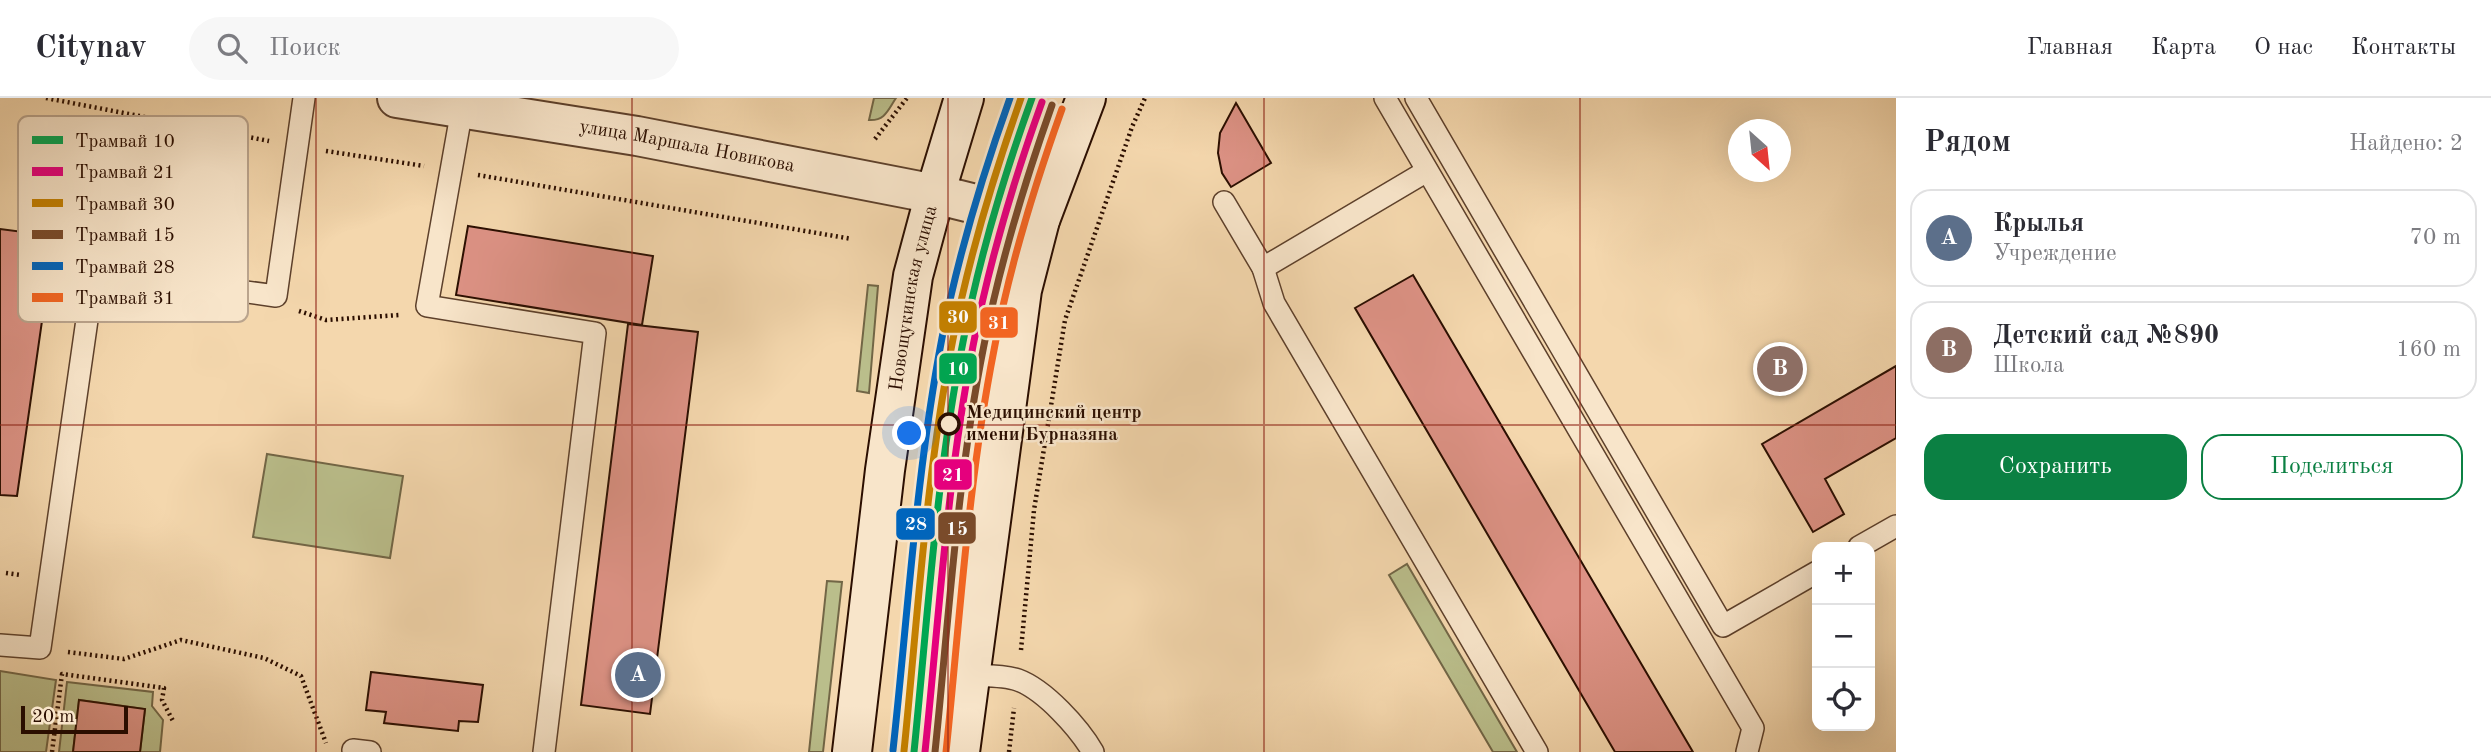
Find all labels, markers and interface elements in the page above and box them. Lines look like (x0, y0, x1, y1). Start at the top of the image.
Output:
search box (189, 17, 679, 80)
icon: search (213, 29, 251, 67)
text: Citynav (35, 32, 147, 65)
text: Поиск (269, 35, 341, 61)
text: Главная (2027, 36, 2113, 60)
text: Карта (2151, 36, 2216, 60)
text: О нас (2254, 36, 2313, 60)
text: Контакты (2351, 36, 2456, 60)
legend (18, 116, 248, 322)
street label: улица Маршала Новикова (578, 118, 797, 176)
north arrow (1728, 119, 1791, 182)
text: Рядом (1924, 128, 2011, 158)
text: Найдено: 2 (2349, 132, 2463, 155)
text: Трамвай 10 (75, 133, 175, 152)
text: Трамвай 21 (75, 164, 175, 183)
text: Трамвай 30 (75, 196, 175, 215)
street label: Новощукинская улица (887, 203, 941, 393)
text: Крылья (1993, 211, 2084, 237)
text: A (1940, 226, 1958, 249)
text: 70 m (2410, 226, 2461, 249)
text: Трамвай 15 (75, 227, 175, 246)
text: Учреждение (1993, 242, 2117, 265)
text: Трамвай 28 (75, 259, 175, 278)
text: Трамвай 31 (75, 290, 175, 309)
line badge: 30 (938, 300, 978, 334)
line badge: 31 (979, 306, 1019, 339)
text: 30 (947, 309, 969, 328)
text: 31 (988, 315, 1010, 334)
text: Детский сад №890 (1993, 323, 2219, 349)
text: B (1941, 338, 1957, 361)
text: 160 m (2396, 338, 2461, 361)
pin: B (1757, 343, 1803, 395)
line badge: 10 (938, 352, 978, 385)
text: Школа (1993, 354, 2064, 377)
text: 10 (947, 361, 969, 380)
place label: Медицинский центр имени Бурназяна (966, 404, 1142, 445)
marker: Медицинский центр имени Бурназяна (938, 413, 960, 435)
your location (892, 416, 926, 450)
button: Сохранить (1924, 434, 2187, 500)
button: Поделиться (2201, 434, 2463, 500)
line badge: 21 (933, 458, 973, 491)
text: 21 (942, 467, 964, 486)
line badge: 28 (895, 507, 936, 541)
line badge: 15 (937, 511, 977, 545)
text: 28 (905, 516, 927, 535)
text: 15 (946, 521, 968, 540)
map controls (1812, 542, 1875, 731)
button: + (1812, 542, 1875, 605)
button: − (1812, 605, 1875, 668)
pin: A (615, 649, 661, 701)
button: locate (1812, 668, 1875, 731)
scale bar (21, 703, 128, 735)
text: 20 m (32, 708, 74, 727)

